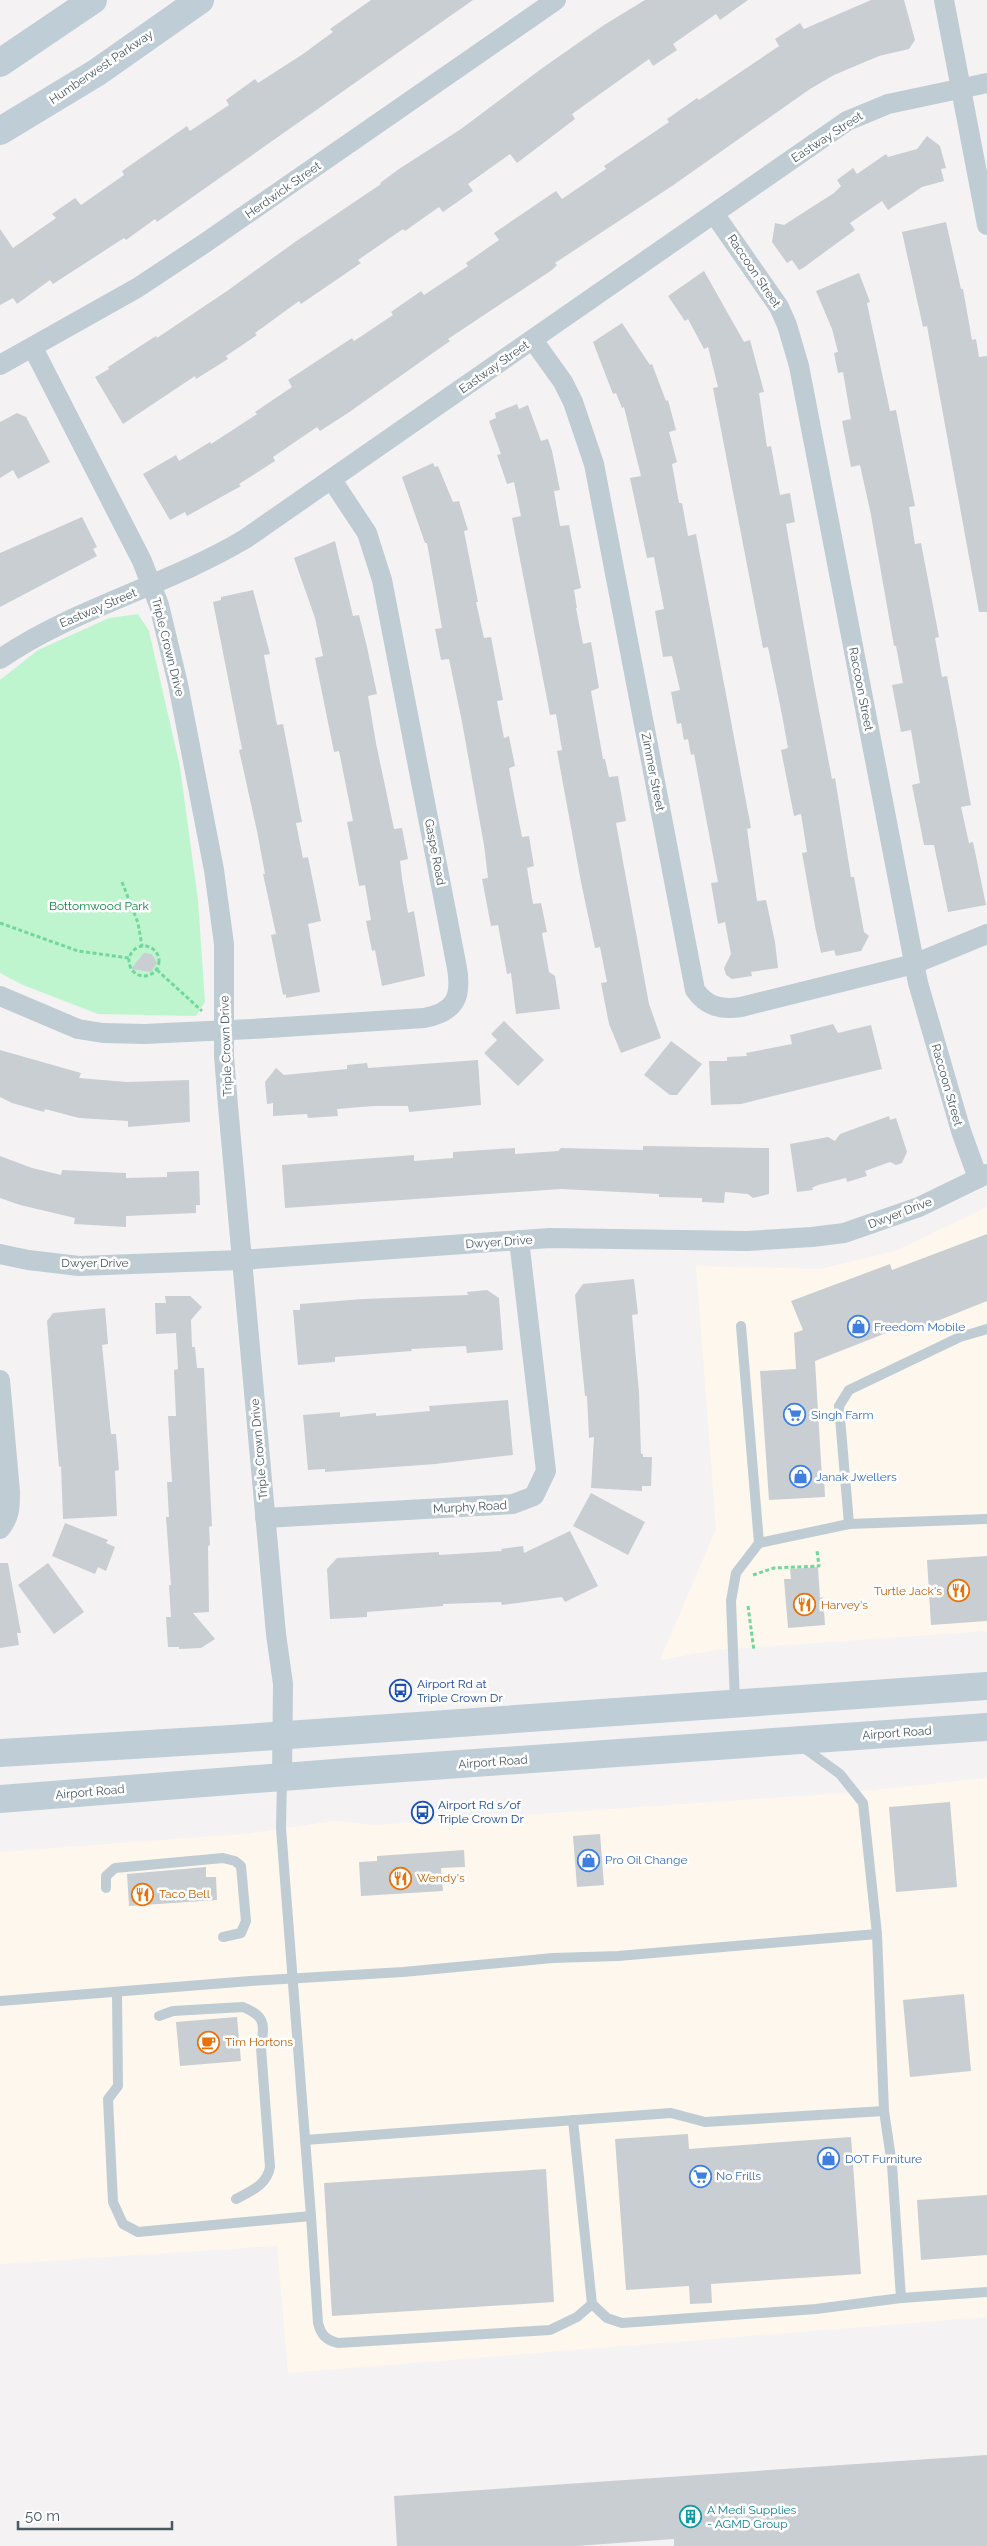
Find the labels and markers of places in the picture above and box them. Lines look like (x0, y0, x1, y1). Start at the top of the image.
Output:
shop icon: Freedom Mobile (846, 1315, 870, 1339)
place label: Freedom Mobile (874, 1320, 965, 1334)
supermarket icon: Singh Farm (783, 1403, 807, 1427)
place label: Singh Farm (811, 1408, 873, 1422)
shop icon: Janak Jwellers (788, 1465, 812, 1489)
place label: Janak Jwellers (816, 1470, 897, 1484)
restaurant icon: Turtle Jack's (946, 1579, 970, 1603)
place label: Turtle Jack's (874, 1584, 942, 1598)
restaurant icon: Harvey's (793, 1593, 817, 1617)
place label: Harvey's (821, 1598, 868, 1612)
place label: Airport Rd at Triple Crown Dr (417, 1677, 503, 1705)
bus stop icon: Airport Rd at Triple Crown Dr (389, 1679, 413, 1703)
place label: Airport Rd s/of Triple Crown Dr (438, 1798, 524, 1826)
bus stop icon: Airport Rd s/of Triple Crown Dr (410, 1800, 434, 1824)
shop icon: Pro Oil Change (577, 1848, 601, 1872)
place label: Pro Oil Change (605, 1853, 688, 1867)
restaurant icon: Wendy's (389, 1866, 413, 1890)
place label: Wendy's (417, 1871, 465, 1885)
restaurant icon: Taco Bell (131, 1882, 155, 1906)
place label: Taco Bell (159, 1887, 211, 1901)
cafe icon: Tim Hortons (197, 2030, 221, 2054)
place label: Tim Hortons (225, 2035, 293, 2049)
shop icon: DOT Furniture (817, 2147, 841, 2171)
place label: DOT Furniture (845, 2152, 922, 2166)
supermarket icon: No Frills (688, 2164, 712, 2188)
place label: No Frills (716, 2169, 761, 2183)
place label: A Medi Supplies - AGMD Group (707, 2503, 797, 2531)
building icon: A Medi Supplies - AGMD Group (679, 2505, 703, 2529)

